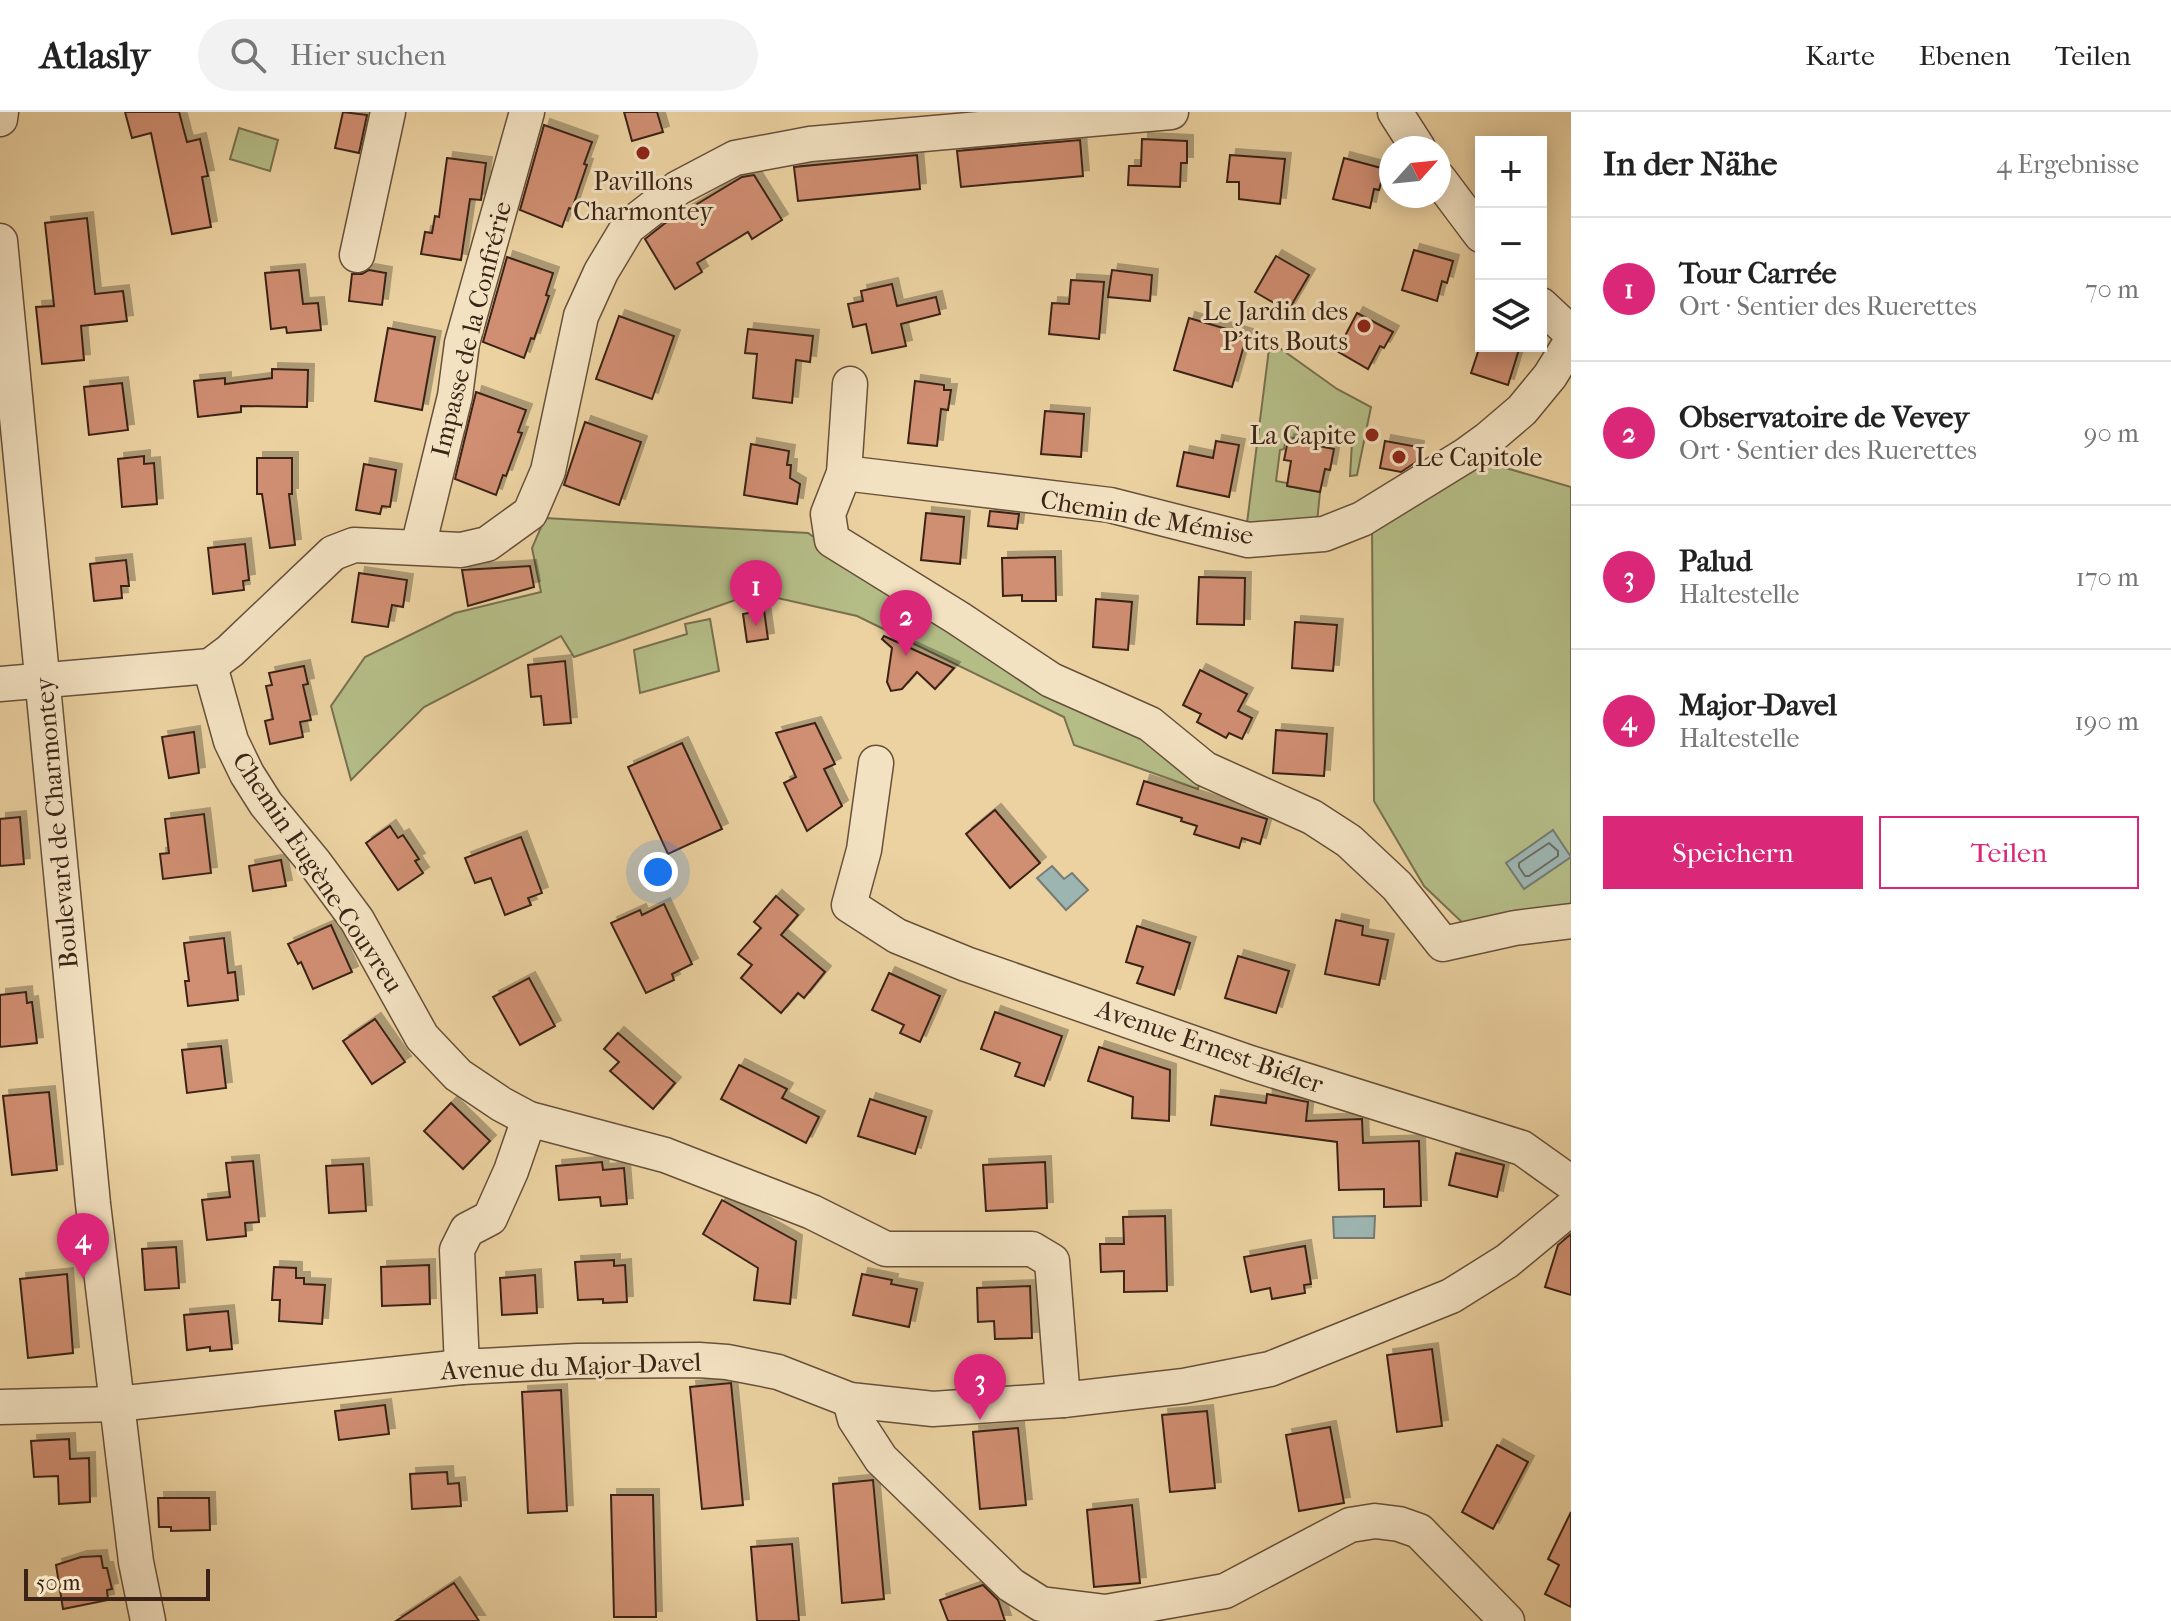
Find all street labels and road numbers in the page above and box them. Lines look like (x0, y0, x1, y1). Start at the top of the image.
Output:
street label: Impasse de la Confrérie (425, 198, 518, 460)
street label: Chemin de Mémise (1038, 484, 1256, 551)
street label: Boulevard de Charmontey (28, 675, 85, 970)
street label: Chemin Eugène-Couvreu (226, 746, 410, 999)
street label: Avenue Ernest-Biéler (1091, 993, 1327, 1100)
street label: Avenue du Major-Davel (439, 1346, 702, 1387)

